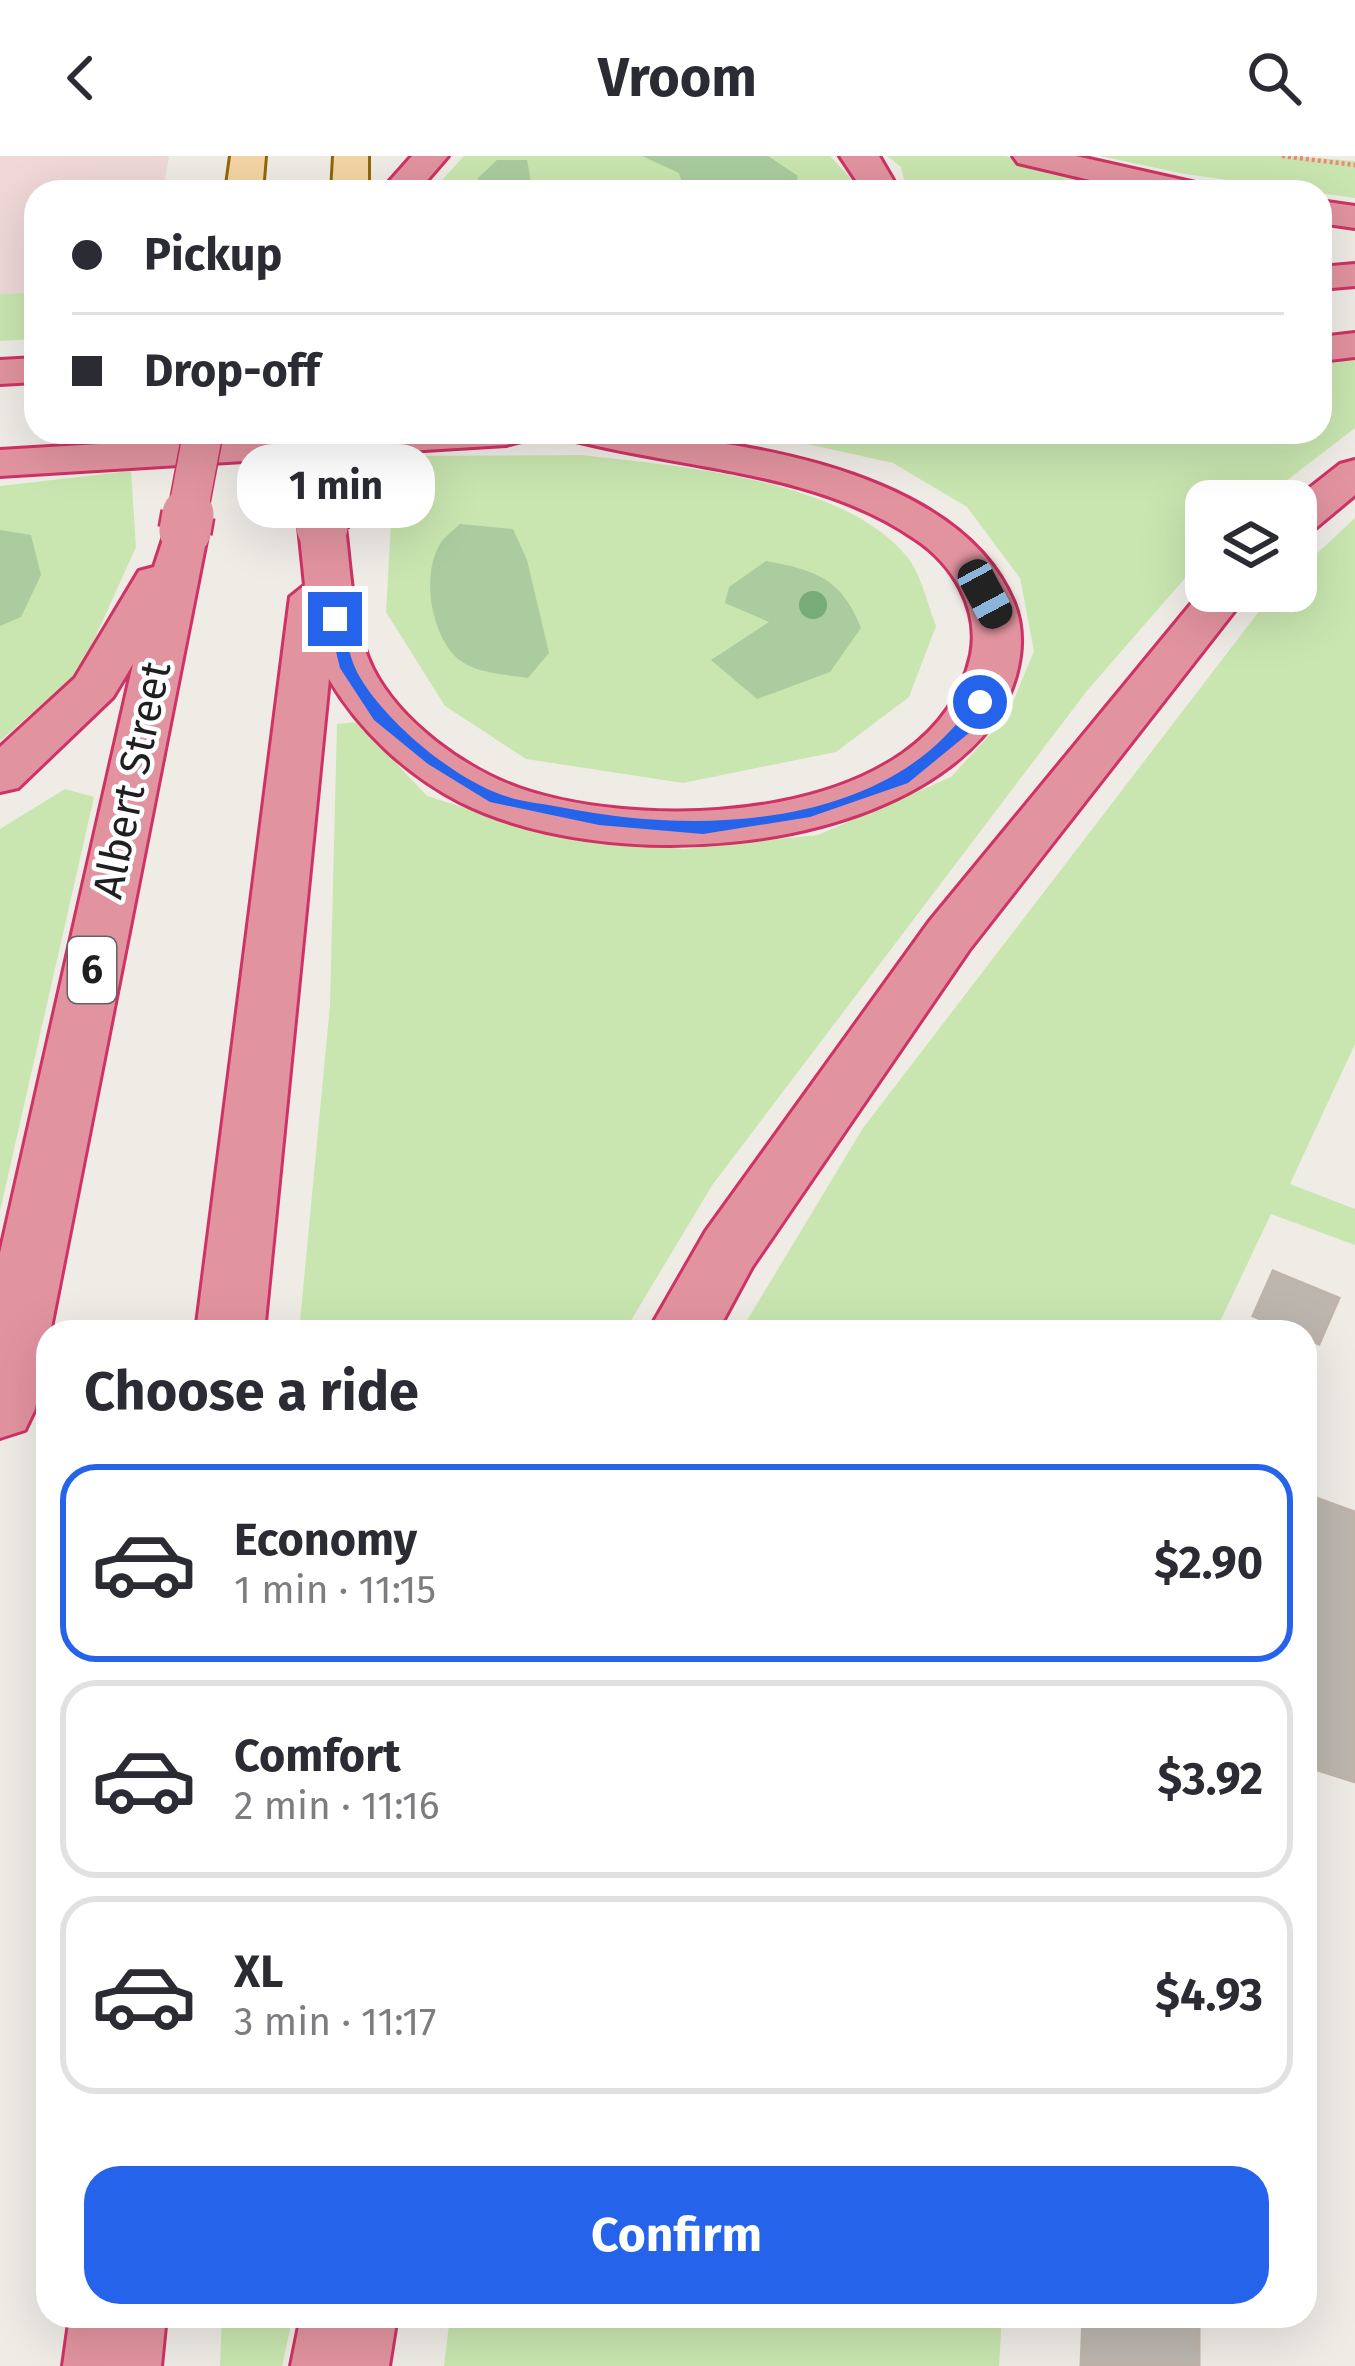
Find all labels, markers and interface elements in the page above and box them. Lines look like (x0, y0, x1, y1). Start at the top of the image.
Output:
icon: back (48, 45, 114, 111)
icon: search (1241, 45, 1307, 111)
text: Vroom (598, 46, 757, 110)
text: Pickup (144, 228, 282, 282)
text: Drop-off (144, 344, 320, 398)
callout: 1 min (236, 445, 434, 529)
text: 1 min (289, 463, 383, 509)
map controls (1185, 480, 1317, 612)
button: layers (1185, 480, 1317, 612)
car (952, 554, 1018, 634)
route end (308, 592, 362, 646)
street label: Albert Street (83, 656, 182, 903)
route start (953, 675, 1007, 729)
road number: 6 (68, 937, 116, 1003)
text: Choose a ride (84, 1360, 419, 1424)
icon: car (90, 1509, 198, 1617)
text: Economy (234, 1513, 417, 1567)
text: $2.90 (1154, 1536, 1263, 1590)
text: 1 min · 11:15 (234, 1567, 436, 1613)
icon: car (90, 1725, 198, 1833)
text: Comfort (234, 1729, 401, 1783)
text: $3.92 (1158, 1752, 1263, 1806)
text: 2 min · 11:16 (234, 1783, 440, 1829)
icon: car (90, 1941, 198, 2049)
text: XL (234, 1945, 283, 1999)
text: $4.93 (1155, 1968, 1263, 2022)
text: 3 min · 11:17 (234, 1999, 436, 2045)
button: Confirm (84, 2166, 1269, 2304)

